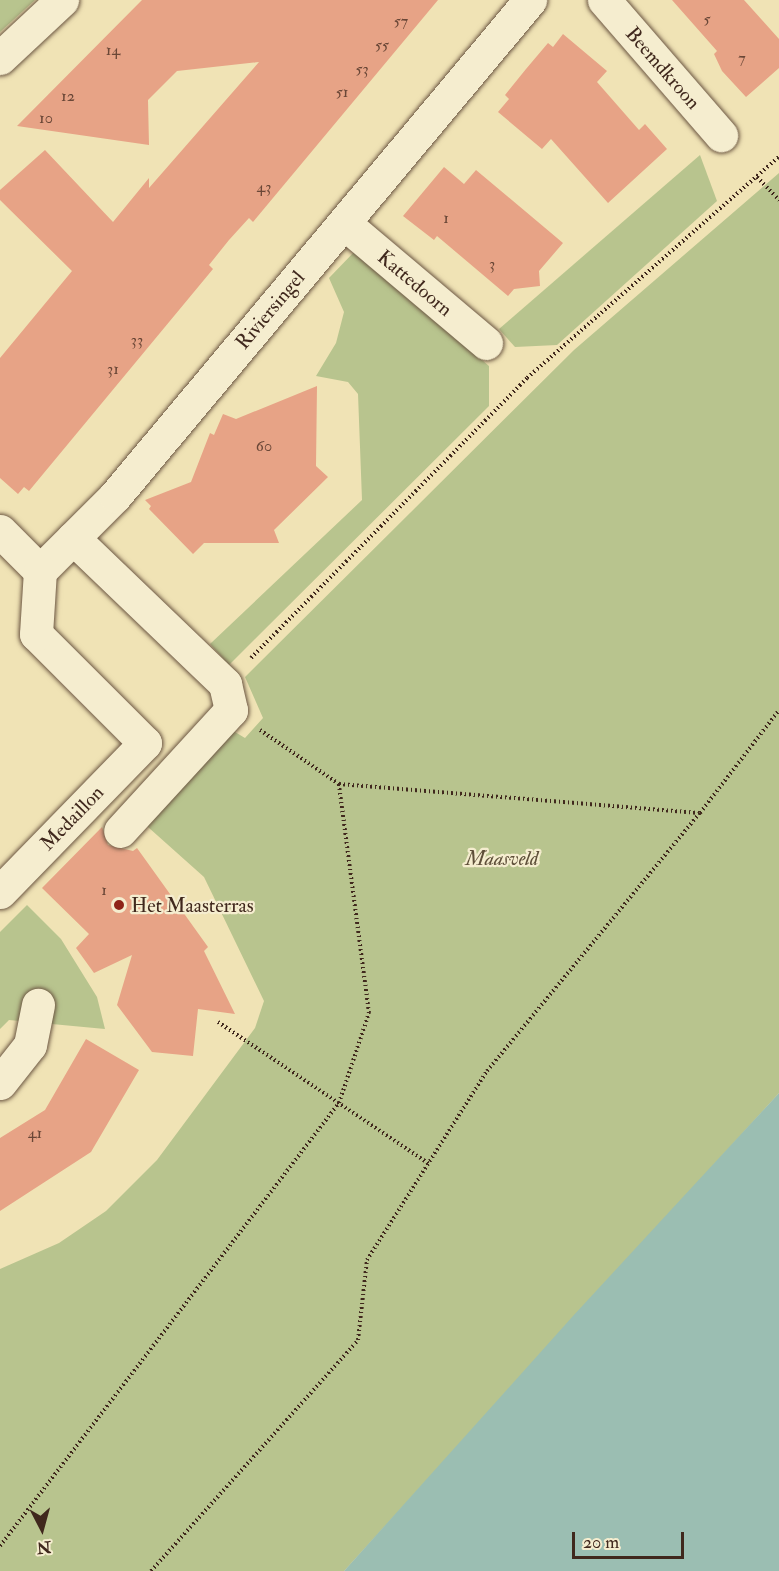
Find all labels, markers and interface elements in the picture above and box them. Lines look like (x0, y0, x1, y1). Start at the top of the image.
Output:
house number: 5 (703, 9, 711, 29)
house number: 57 (394, 11, 408, 31)
street label: Beemdkroon (621, 22, 705, 114)
house number: 55 (375, 35, 389, 55)
house number: 14 (106, 40, 120, 60)
house number: 7 (738, 48, 746, 68)
house number: 53 (355, 59, 369, 79)
house number: 51 (336, 82, 348, 102)
house number: 12 (61, 86, 75, 106)
house number: 10 (39, 108, 53, 128)
house number: 43 (257, 177, 271, 197)
house number: 1 (443, 208, 449, 228)
street label: Kattedoorn (373, 245, 457, 321)
house number: 3 (489, 254, 495, 274)
street label: Riviersingel (230, 266, 310, 354)
house number: 33 (131, 330, 143, 350)
house number: 31 (107, 359, 119, 379)
house number: 60 (256, 436, 272, 456)
street label: Medaillon (35, 781, 109, 855)
park label: Maasveld (466, 846, 538, 870)
house number: 1 (101, 880, 107, 900)
place label: Het Maasterras (131, 893, 254, 917)
marker: Het Maasterras (112, 898, 126, 912)
house number: 41 (28, 1123, 42, 1143)
north arrow (12, 1499, 72, 1559)
scale bar (575, 1520, 688, 1558)
text: 20 m (583, 1531, 619, 1554)
text: N (36, 1536, 52, 1558)

